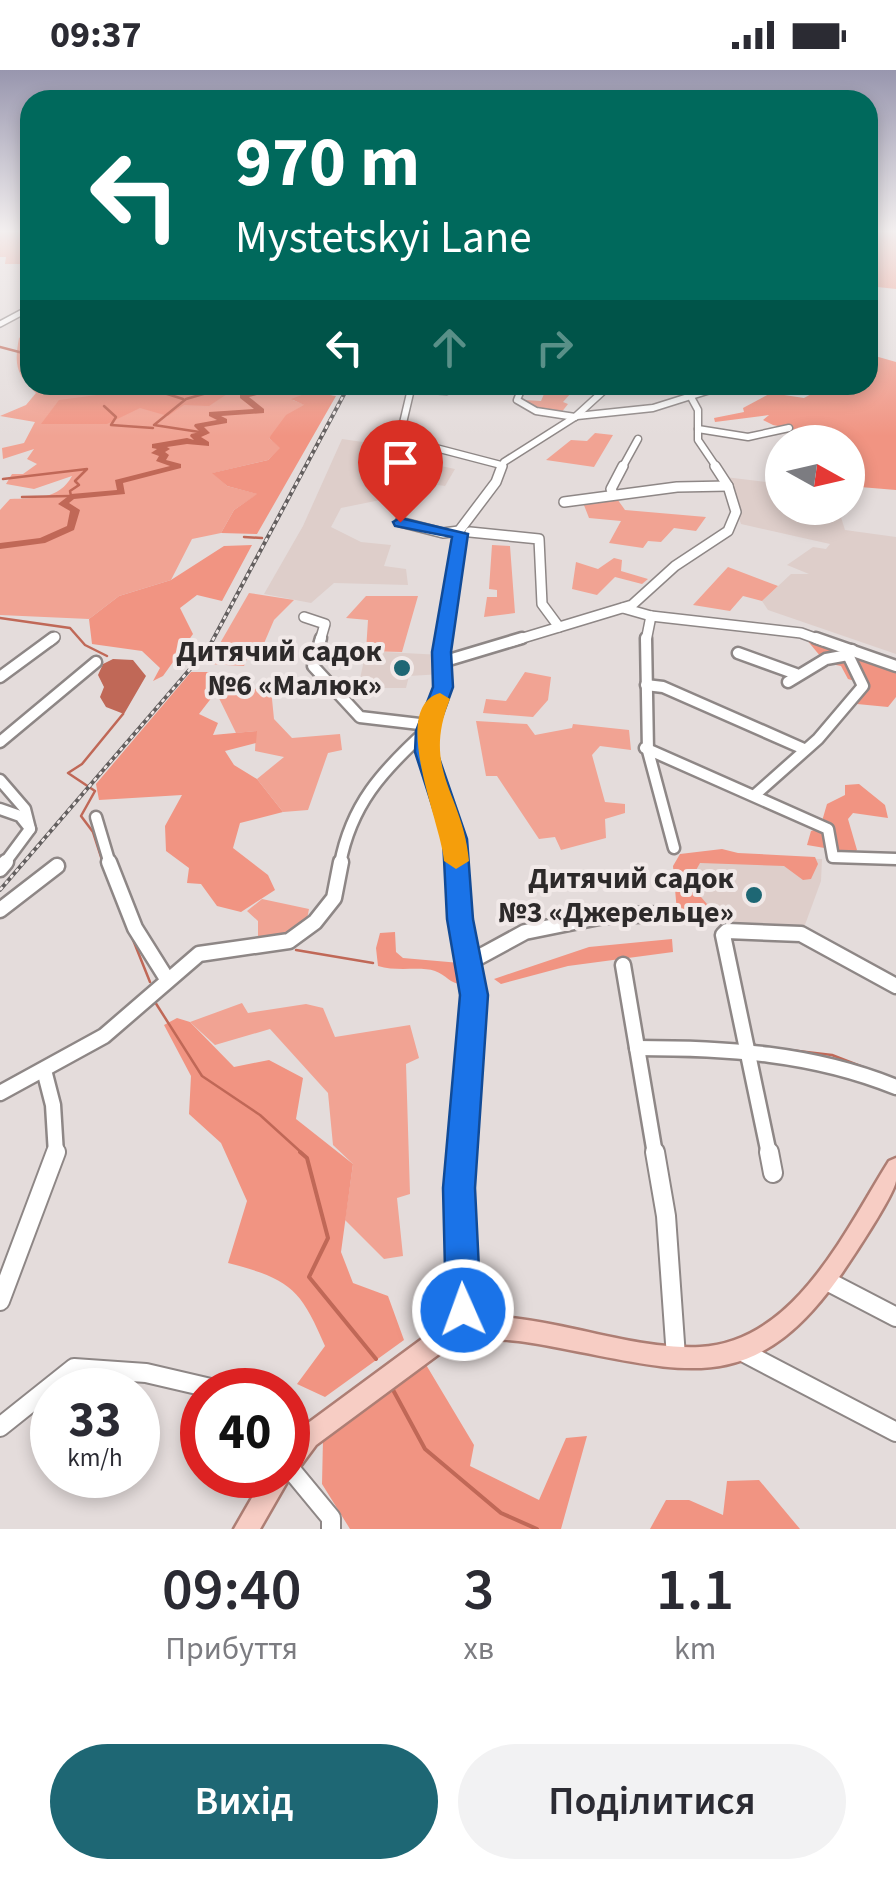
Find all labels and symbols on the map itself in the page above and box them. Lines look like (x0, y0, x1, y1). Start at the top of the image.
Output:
pin (358, 420, 443, 523)
north arrow (765, 425, 865, 525)
place label: Дитячий садок №6 «Малюк» (176, 630, 383, 707)
marker: Дитячий садок №6 «Малюк» (391, 657, 413, 679)
place label: Дитячий садок №3 «Джерельце» (498, 857, 735, 934)
marker: Дитячий садок №3 «Джерельце» (743, 884, 765, 906)
position arrow (411, 1258, 515, 1362)
speed limit sign: 40 (180, 1368, 310, 1498)

